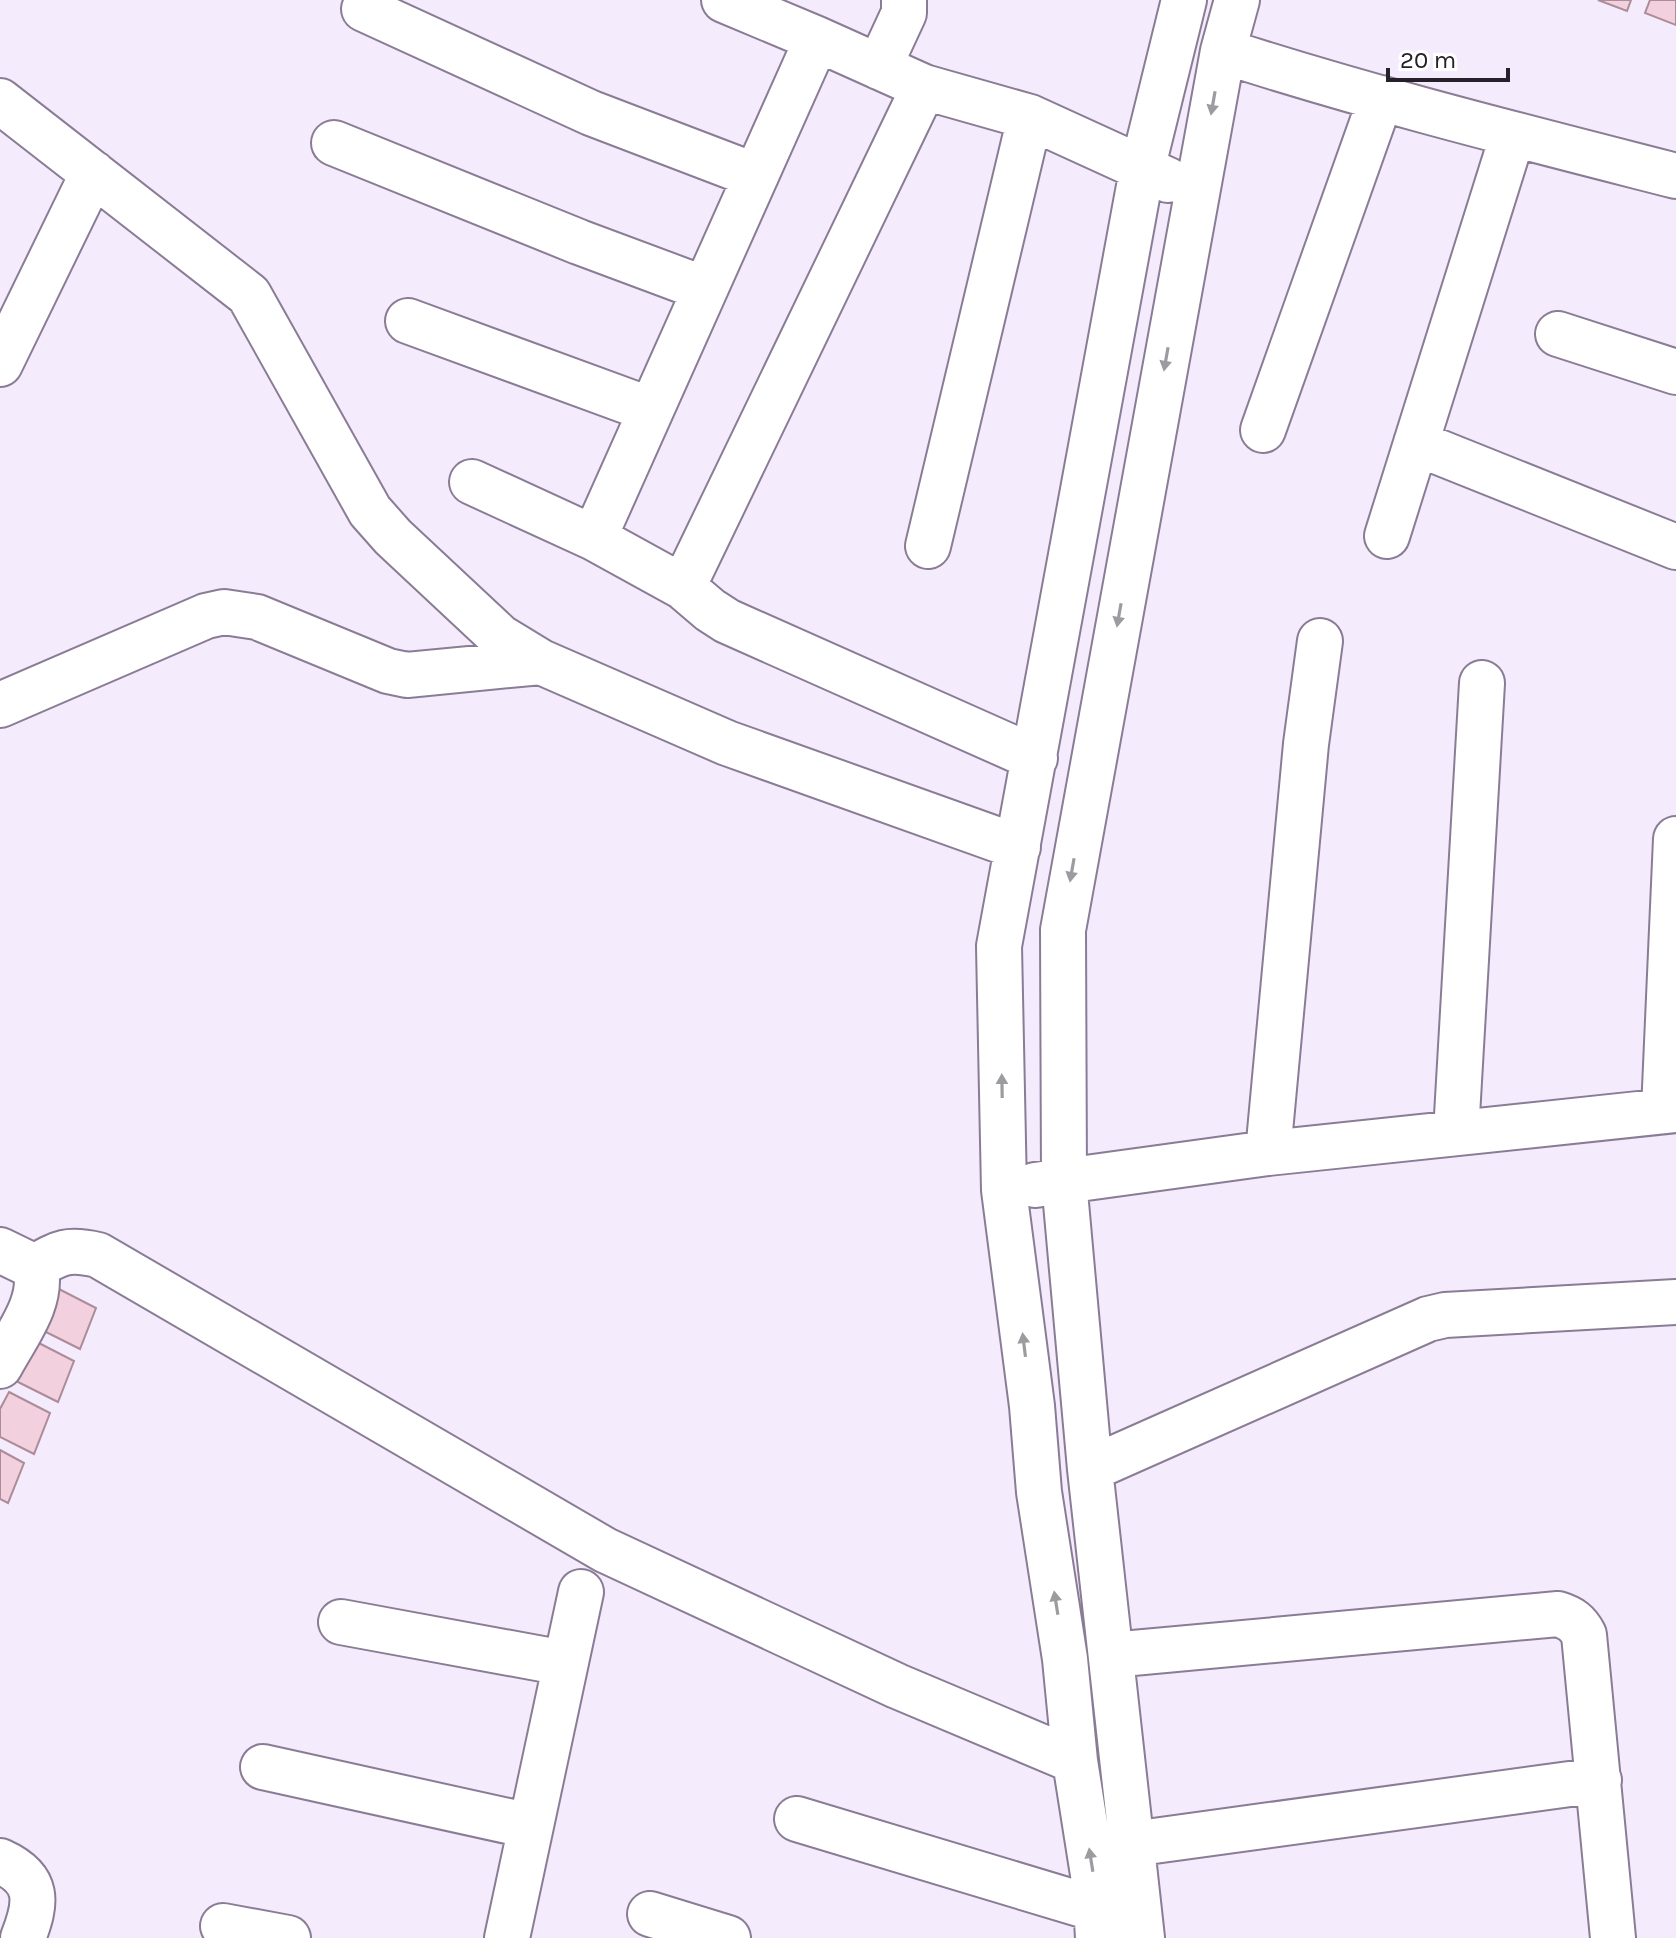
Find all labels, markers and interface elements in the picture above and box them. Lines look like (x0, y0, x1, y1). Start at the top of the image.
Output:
scale bar (1388, 32, 1508, 82)
text: 20 m (1400, 46, 1456, 74)
one-way arrow (1207, 91, 1219, 116)
one-way arrow (1160, 347, 1172, 372)
one-way arrow (1113, 602, 1125, 627)
one-way arrow (1066, 858, 1078, 883)
one-way arrow (996, 1073, 1008, 1098)
one-way arrow (1017, 1332, 1030, 1357)
one-way arrow (1049, 1590, 1062, 1615)
one-way arrow (1084, 1848, 1096, 1873)

